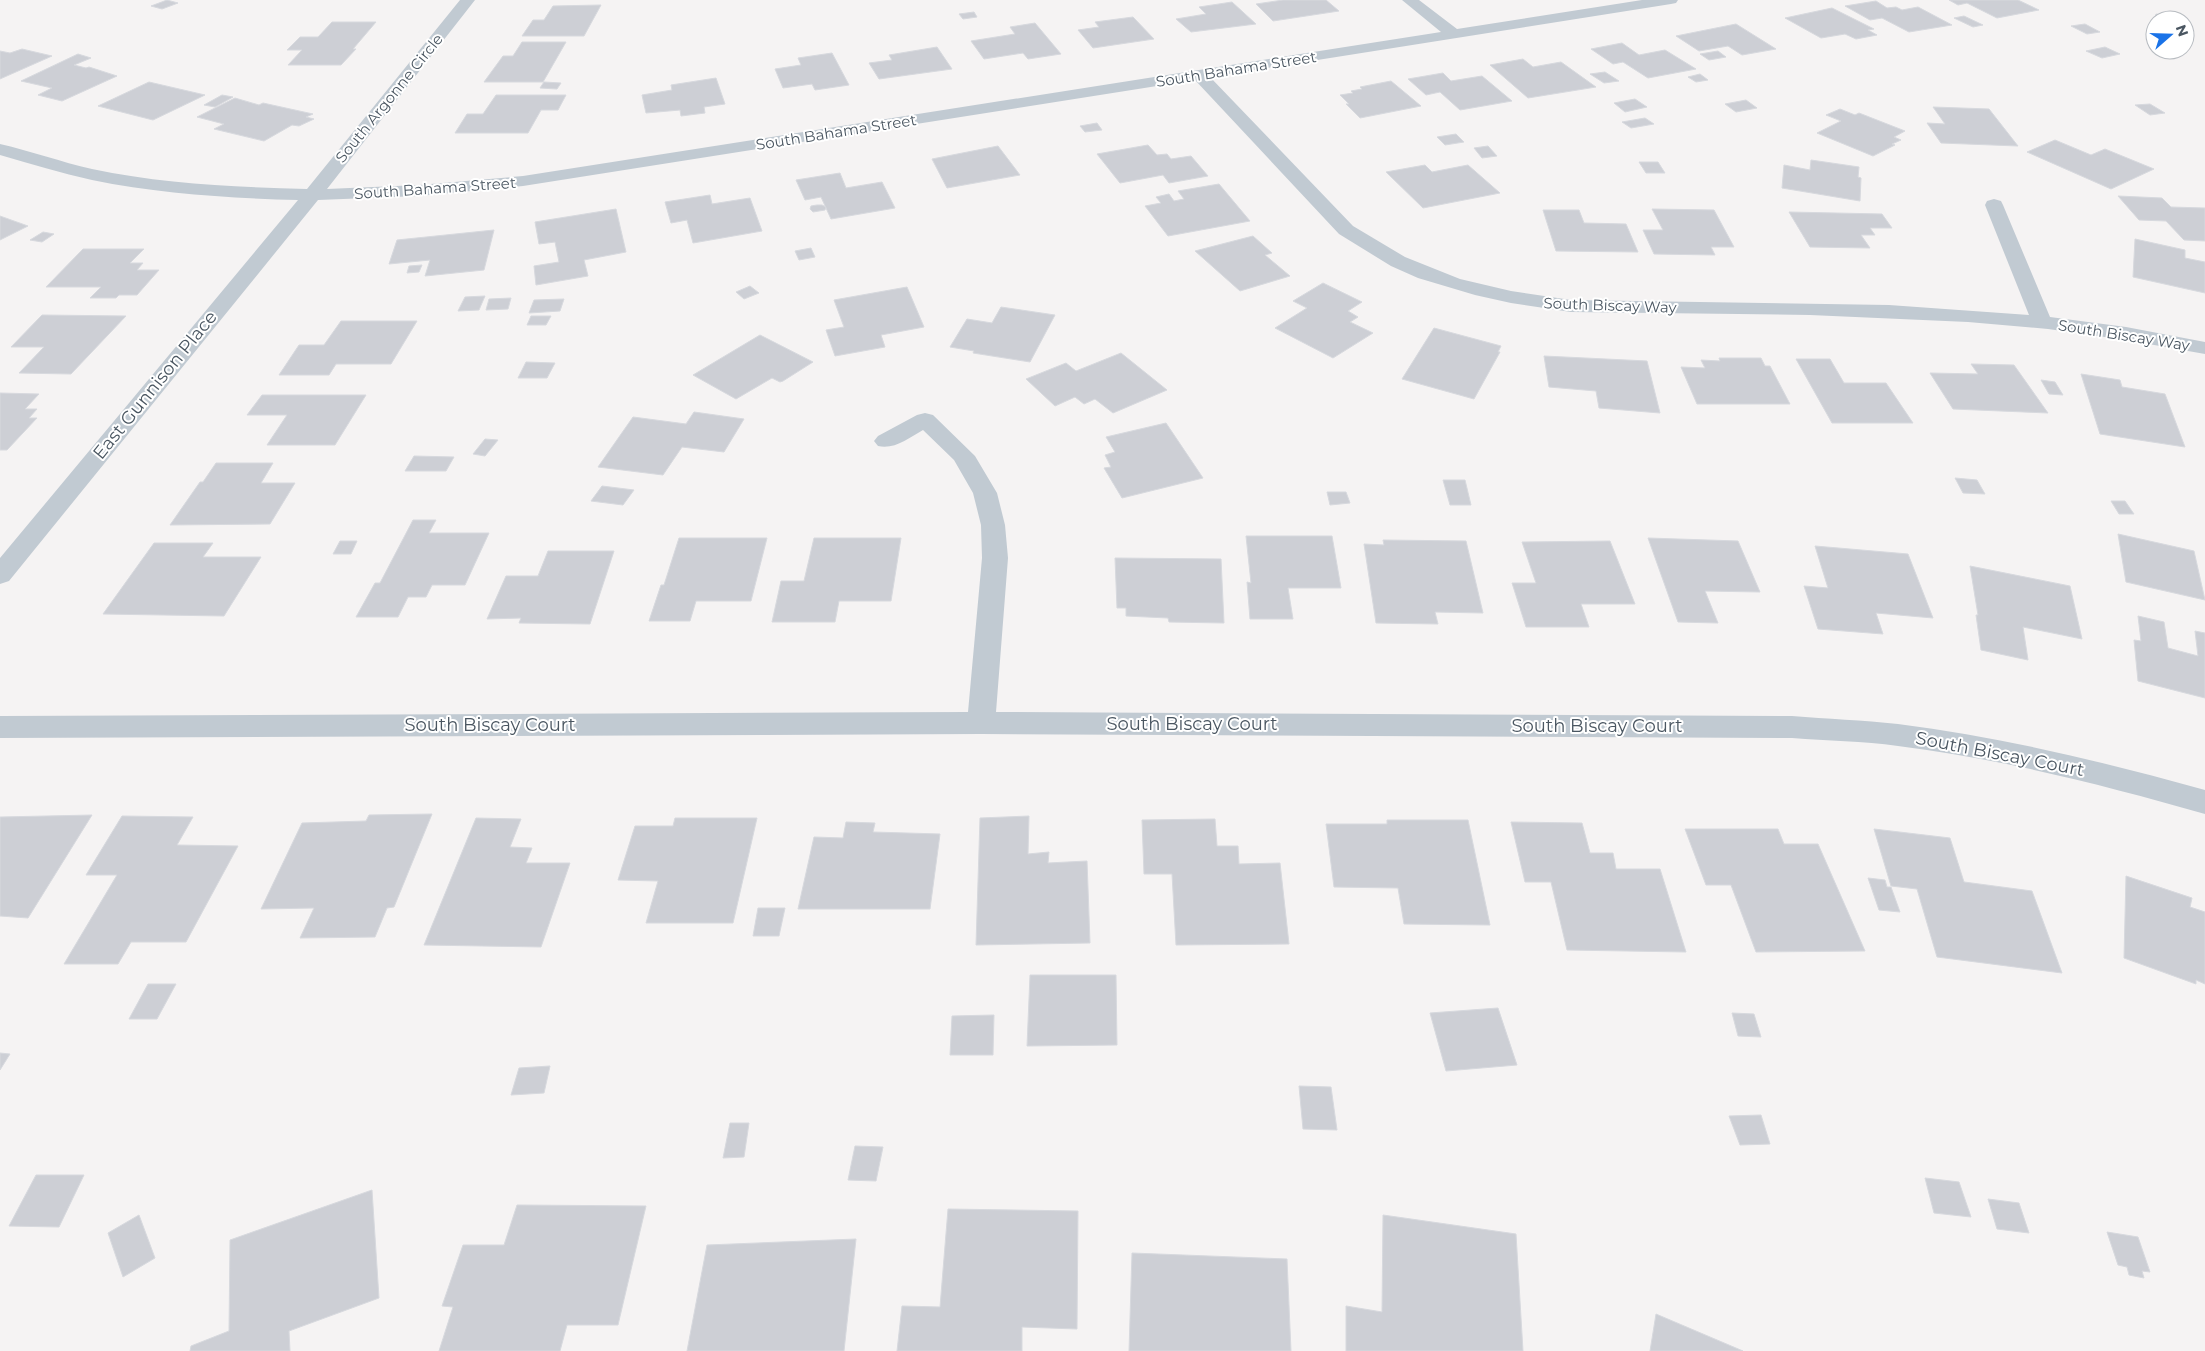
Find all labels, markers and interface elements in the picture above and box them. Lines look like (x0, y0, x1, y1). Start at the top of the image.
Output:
north arrow (2145, 10, 2195, 60)
text: N (2172, 22, 2193, 39)
street label: South Argonne Circle (331, 30, 447, 166)
street label: South Bahama Street (1154, 47, 1318, 91)
street label: South Bahama Street (754, 110, 918, 154)
street label: South Bahama Street (353, 173, 517, 203)
street label: South Biscay Way (1543, 293, 1678, 317)
street label: East Gunnison Place (88, 306, 222, 464)
street label: South Biscay Way (2057, 315, 2192, 355)
street label: South Biscay Court (1106, 713, 1278, 735)
street label: South Biscay Court (404, 714, 576, 736)
street label: South Biscay Court (1511, 715, 1683, 737)
street label: South Biscay Court (1914, 727, 2086, 781)

